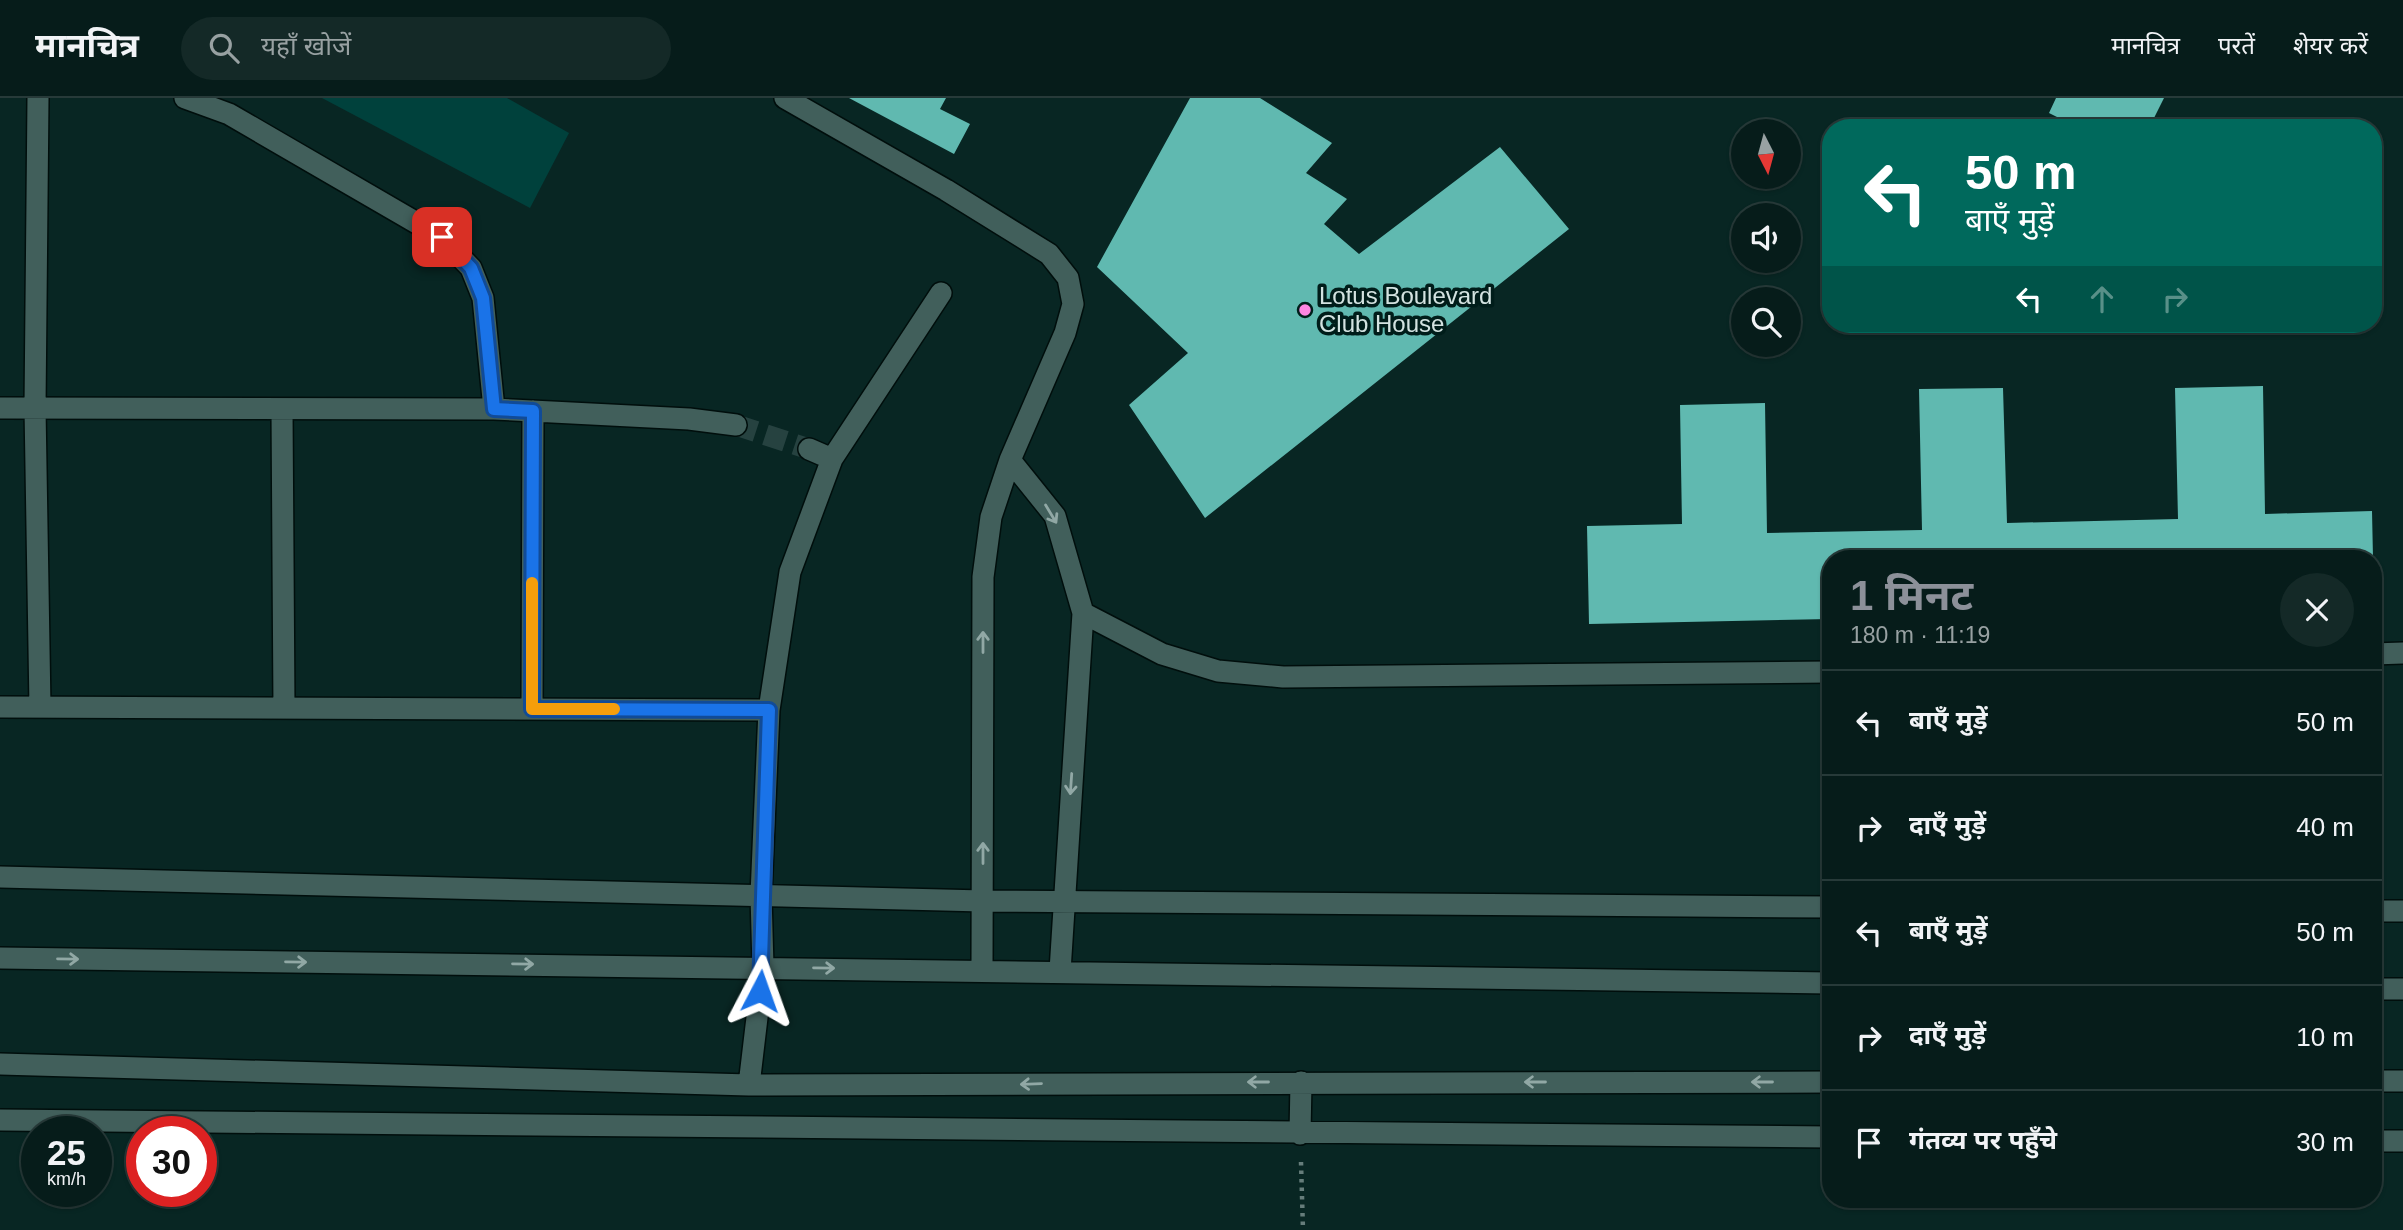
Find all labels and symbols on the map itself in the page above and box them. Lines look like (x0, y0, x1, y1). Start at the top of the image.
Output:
north arrow (1731, 119, 1801, 189)
pin (412, 207, 472, 267)
place label: Lotus Boulevard Club House (1319, 282, 1492, 337)
marker: Lotus Boulevard Club House (1297, 302, 1313, 318)
one-way arrow (1045, 504, 1059, 524)
one-way arrow (976, 631, 990, 654)
one-way arrow (1064, 772, 1077, 795)
one-way arrow (976, 842, 990, 865)
one-way arrow (56, 952, 79, 966)
position arrow (723, 954, 797, 1028)
one-way arrow (284, 955, 307, 969)
one-way arrow (511, 958, 534, 971)
one-way arrow (812, 961, 835, 975)
one-way arrow (1247, 1075, 1270, 1089)
one-way arrow (1524, 1075, 1547, 1089)
one-way arrow (1751, 1075, 1774, 1089)
one-way arrow (1020, 1077, 1043, 1090)
speed limit sign: 30 (126, 1116, 217, 1207)

